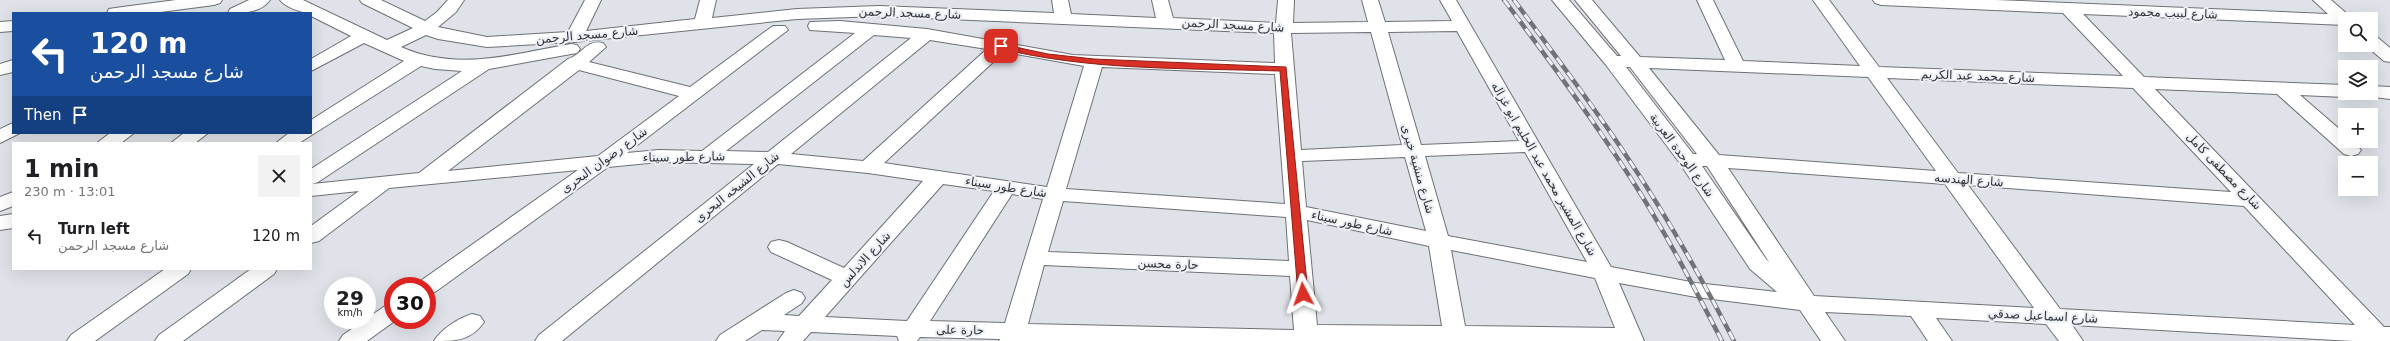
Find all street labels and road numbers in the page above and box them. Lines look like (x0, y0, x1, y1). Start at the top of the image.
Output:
street label: شارع مسجد الرحمن (858, 4, 962, 23)
street label: شارع لبيب محمود (2128, 4, 2218, 23)
street label: شارع مسجد الرحمن (1181, 15, 1285, 36)
street label: شارع مسجد الرحمن (535, 24, 639, 47)
street label: شارع محمد عبد الكريم (1921, 67, 2035, 86)
street label: شارع المشير محمد عبد الحليم ابو غزاله (1487, 80, 1600, 259)
street label: شارع الوحدة العربية (1646, 110, 1717, 200)
street label: شارع منشية خيرى (1398, 123, 1437, 215)
street label: شارع رضوان البحرى (558, 124, 650, 197)
street label: شارع مصطفى كامل (2183, 129, 2264, 213)
street label: شارع طور سيناء (643, 149, 725, 166)
street label: شارع الشيخه البحرى (692, 149, 783, 226)
street label: شارع الهندسه (1934, 171, 2004, 190)
street label: شارع طور سيناء (964, 174, 1048, 201)
street label: شارع طور سيناء (1310, 208, 1394, 239)
street label: شارع الاندلس (837, 229, 894, 290)
street label: حارة محسن (1137, 256, 1199, 273)
street label: شارع اسماعيل صدقي (1987, 306, 2098, 327)
street label: حارة على (936, 323, 984, 338)

